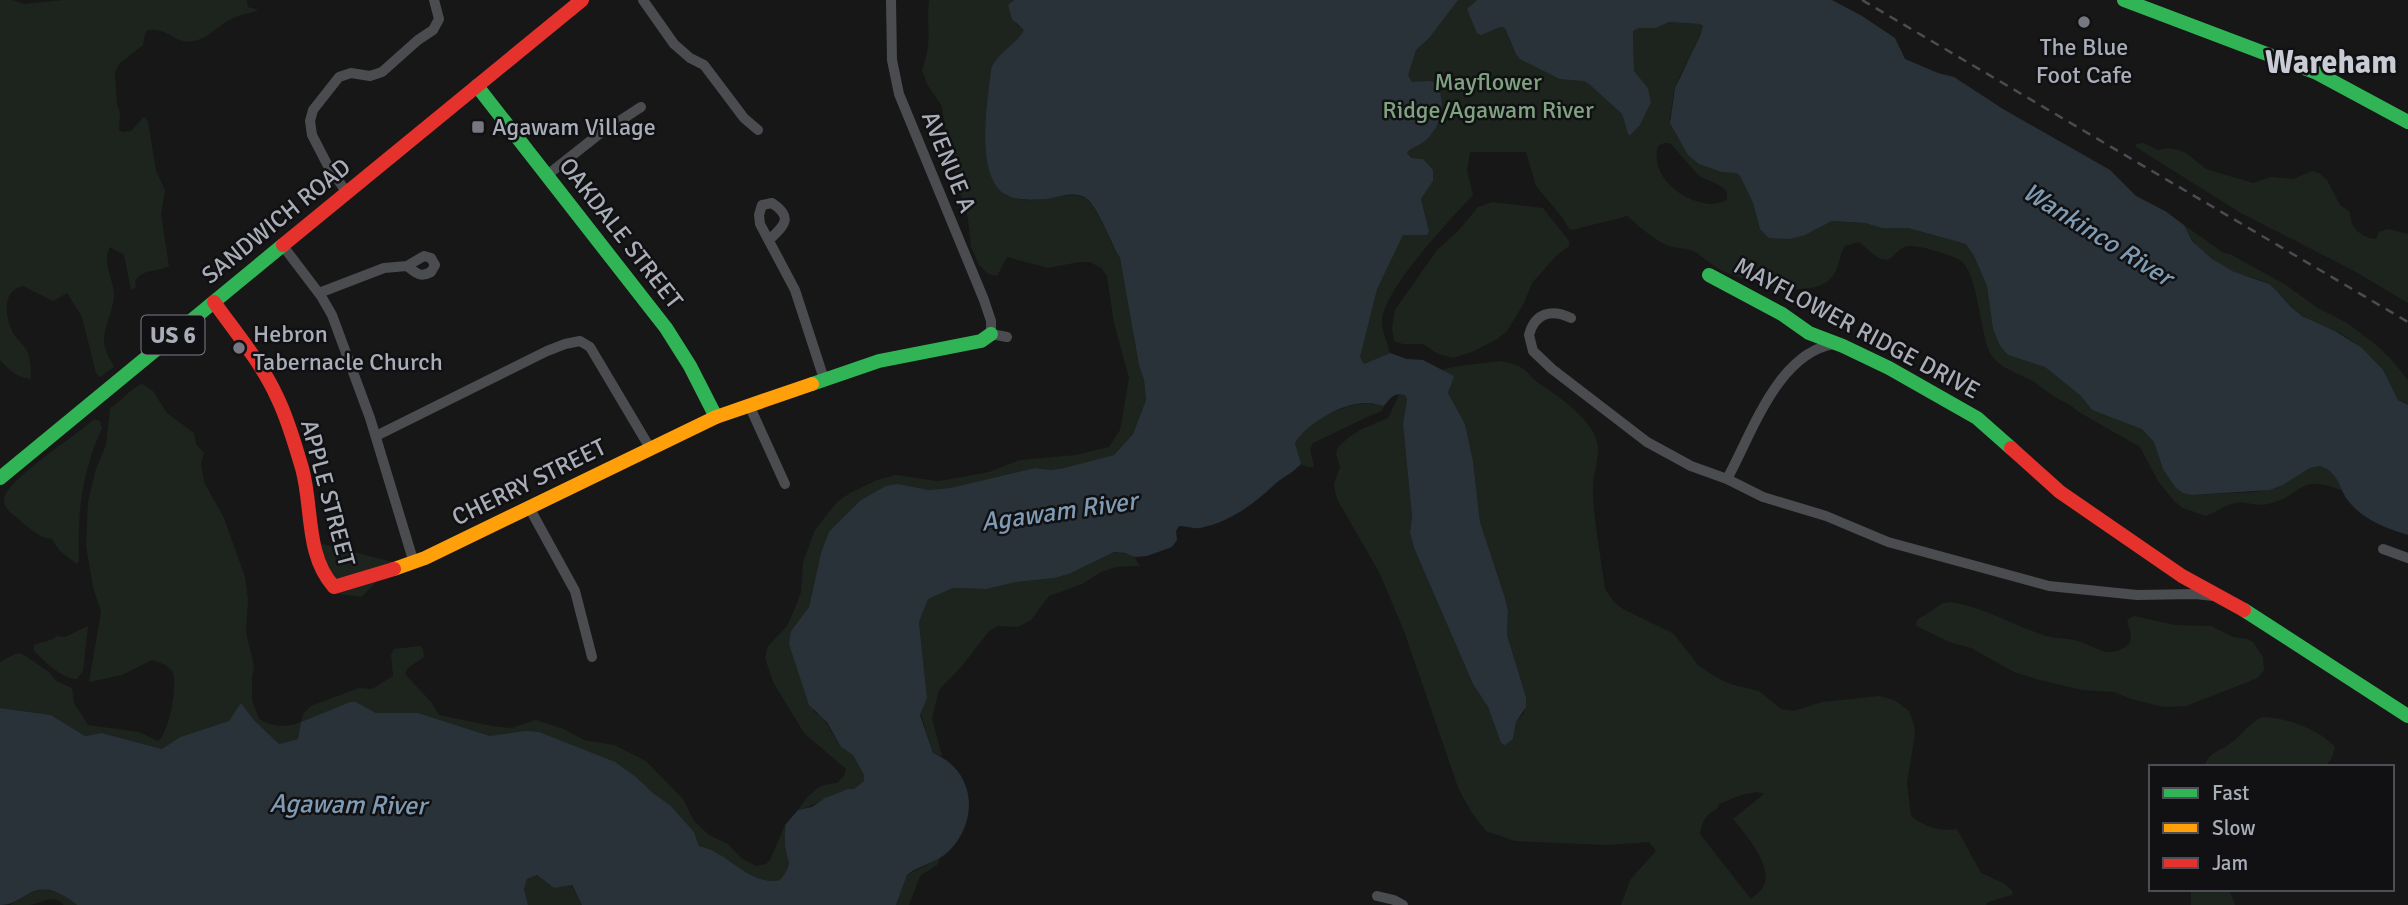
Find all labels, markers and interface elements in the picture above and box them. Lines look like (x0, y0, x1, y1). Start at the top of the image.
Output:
marker: The Blue Foot Cafe (2076, 14, 2092, 30)
place label: The Blue Foot Cafe (2036, 32, 2132, 90)
district label: Wareham (2265, 43, 2397, 82)
park label: Mayflower Ridge/Agawam River (1382, 67, 1594, 125)
street label: AVENUE A (915, 107, 983, 217)
place label: Agawam Village (492, 112, 656, 142)
marker: Agawam Village (470, 119, 486, 135)
street label: OAKDALE STREET (553, 151, 689, 315)
street label: SANDWICH ROAD (195, 152, 357, 290)
water label: Wankinco River (2017, 176, 2181, 295)
street label: MAYFLOWER RIDGE DRIVE (1729, 250, 1985, 406)
road number: US 6 (142, 316, 204, 354)
place label: Hebron Tabernacle Church (253, 319, 443, 377)
marker: Hebron Tabernacle Church (231, 340, 247, 356)
street label: APPLE STREET (294, 416, 362, 570)
street label: CHERRY STREET (447, 432, 611, 532)
water label: Agawam River (979, 485, 1142, 539)
legend (2149, 765, 2394, 891)
text: Fast (2212, 780, 2249, 806)
water label: Agawam River (269, 788, 430, 822)
text: Slow (2212, 815, 2256, 841)
text: Jam (2212, 850, 2248, 876)

